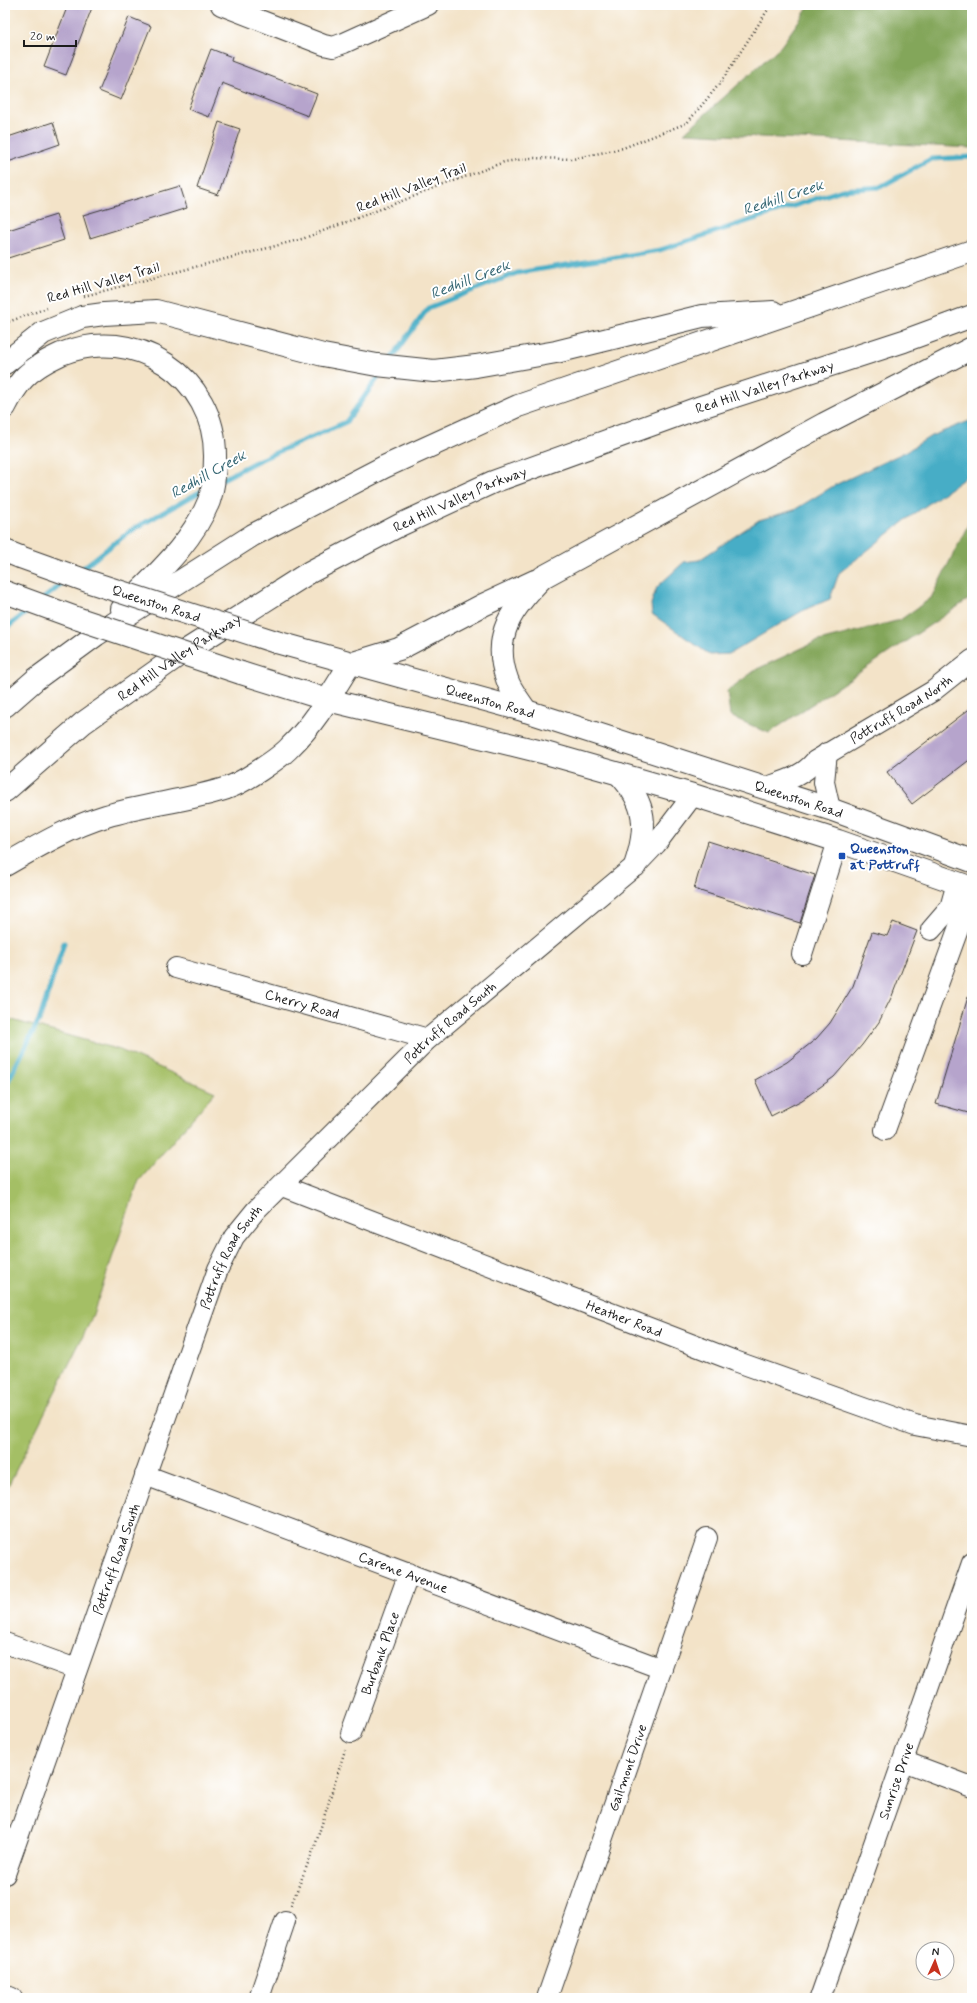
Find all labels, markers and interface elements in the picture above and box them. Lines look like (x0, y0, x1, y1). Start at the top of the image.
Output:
scale bar (24, 22, 76, 48)
text: 20 m (30, 29, 56, 45)
street label: Red Hill Valley Trail (354, 159, 469, 217)
water label: Redhill Creek (741, 175, 827, 220)
water label: Redhill Creek (428, 255, 513, 304)
street label: Red Hill Valley Trail (45, 258, 162, 308)
street label: Red Hill Valley Parkway (693, 356, 836, 418)
water label: Redhill Creek (167, 446, 250, 504)
street label: Red Hill Valley Parkway (390, 463, 529, 537)
street label: Queenston Road (109, 582, 203, 627)
street label: Red Hill Valley Parkway (115, 610, 244, 706)
street label: Pottruff Road North (847, 671, 956, 748)
street label: Queenston Road (443, 681, 537, 723)
street label: Queenston Road (752, 777, 845, 823)
place label: Queenston at Pottruff (850, 840, 920, 874)
marker: Queenston at Pottruff (837, 851, 847, 861)
street label: Pottruff Road South (400, 978, 500, 1068)
street label: Cherry Road (263, 985, 341, 1024)
street label: Pottruff Road South (197, 1201, 267, 1312)
street label: Heather Road (583, 1296, 665, 1342)
street label: Pottruff Road South (89, 1501, 145, 1617)
street label: Carene Avenue (356, 1548, 451, 1598)
street label: Burbank Place (358, 1609, 404, 1697)
street label: Gailmont Drive (605, 1722, 652, 1814)
street label: Sunrise Drive (875, 1740, 919, 1822)
north arrow (915, 1941, 955, 1981)
text: N (931, 1945, 939, 1959)

